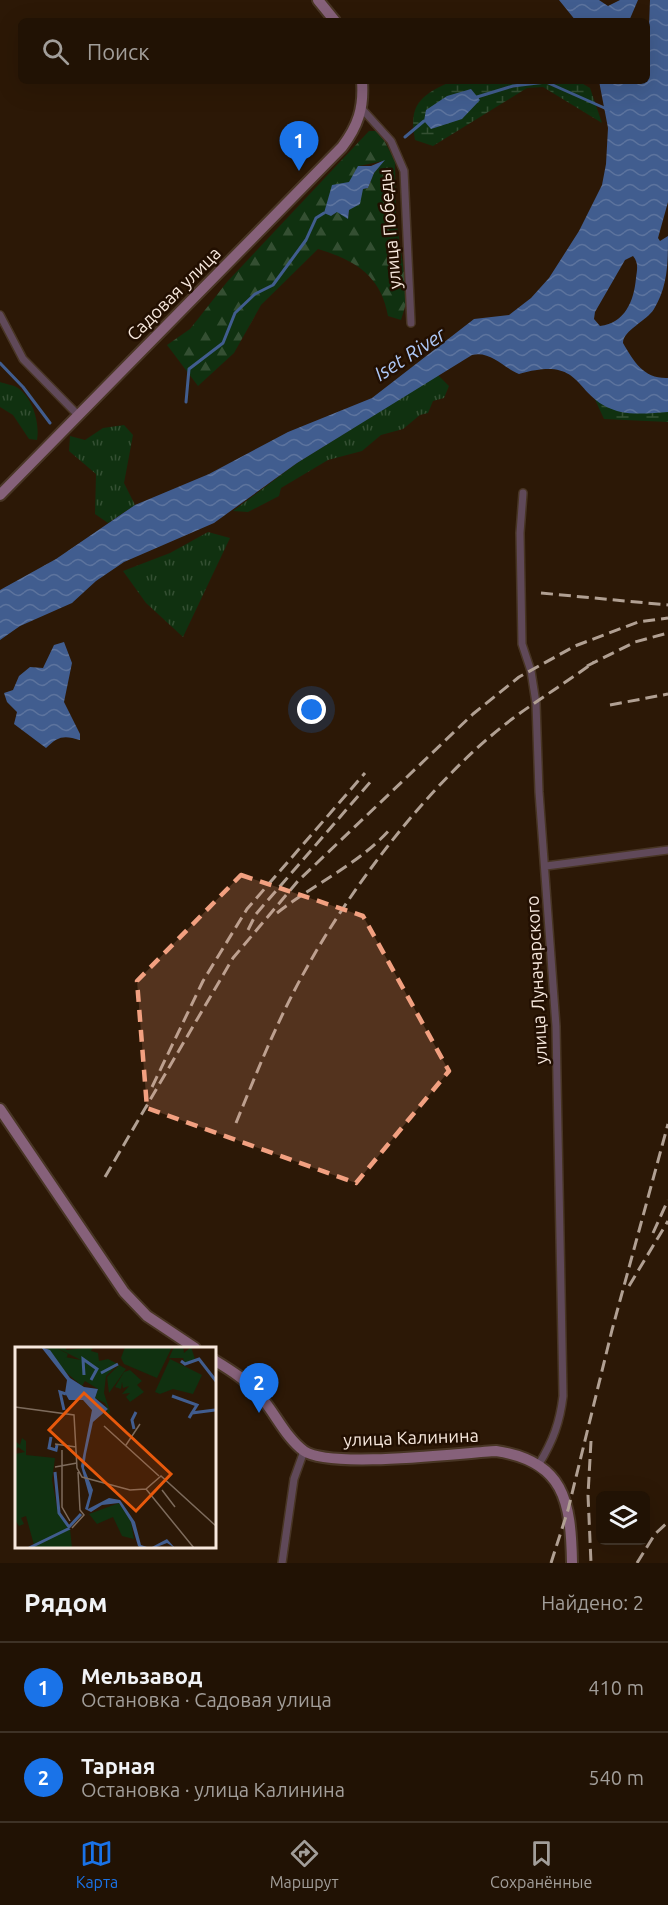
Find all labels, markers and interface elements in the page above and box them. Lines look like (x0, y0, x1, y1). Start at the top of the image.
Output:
search box (18, 18, 650, 84)
icon: search (39, 35, 72, 68)
text: Поиск (87, 39, 150, 64)
pin: 1 (280, 122, 318, 171)
street label: улица Победы (374, 168, 404, 290)
street label: Садовая улица (123, 243, 224, 344)
water label: Iset River (370, 321, 451, 385)
your location (297, 695, 326, 724)
street label: улица Луначарского (522, 895, 550, 1065)
inset map (15, 1347, 216, 1548)
pin: 2 (240, 1364, 278, 1413)
street label: улица Калинина (343, 1425, 479, 1449)
map controls (596, 1491, 650, 1545)
button: layers (596, 1491, 650, 1545)
text: Рядом (24, 1588, 108, 1617)
text: Найдено: 2 (541, 1591, 644, 1614)
text: Мельзавод (81, 1663, 202, 1688)
text: 1 (38, 1676, 49, 1699)
text: 410 m (588, 1676, 644, 1699)
text: Остановка · Садовая улица (81, 1688, 332, 1711)
text: Тарная (81, 1753, 155, 1778)
text: 2 (38, 1766, 49, 1789)
text: 540 m (588, 1766, 644, 1789)
text: Остановка · улица Калинина (81, 1778, 345, 1801)
tab: Карта (76, 1837, 118, 1891)
tab: Маршрут (270, 1837, 339, 1891)
tab: Сохранённые (490, 1837, 592, 1891)

